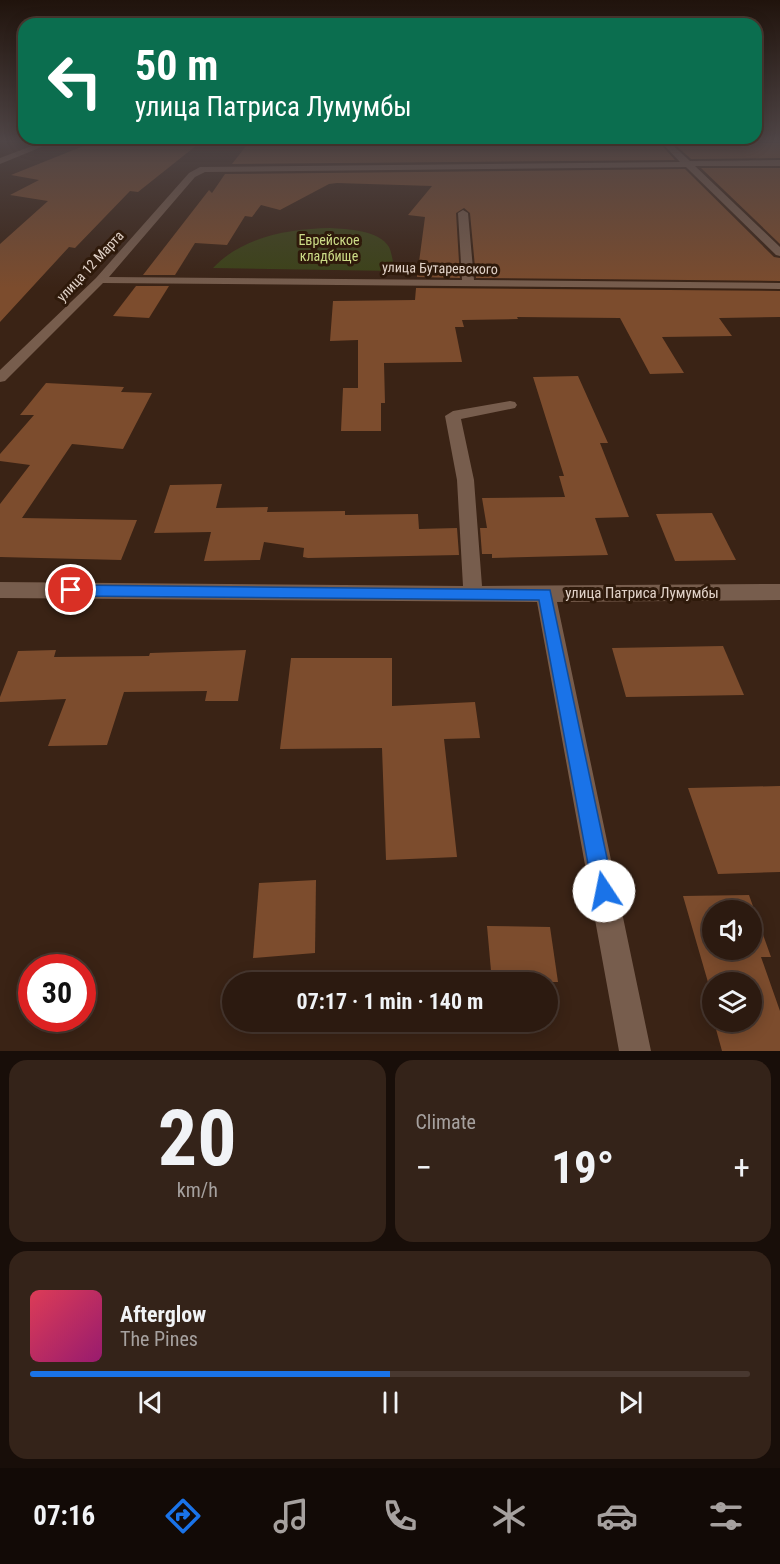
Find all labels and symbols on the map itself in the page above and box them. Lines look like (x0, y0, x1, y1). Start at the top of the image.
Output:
street label: улица 12 Марта (53, 228, 127, 304)
park label: Еврейское кладбище (298, 232, 360, 264)
street label: улица Бутаревского (382, 259, 498, 277)
pin (45, 564, 96, 615)
street label: улица Патриса Лумумбы (565, 584, 719, 602)
position arrow (572, 859, 636, 923)
speed limit sign: 30 (18, 954, 96, 1032)

